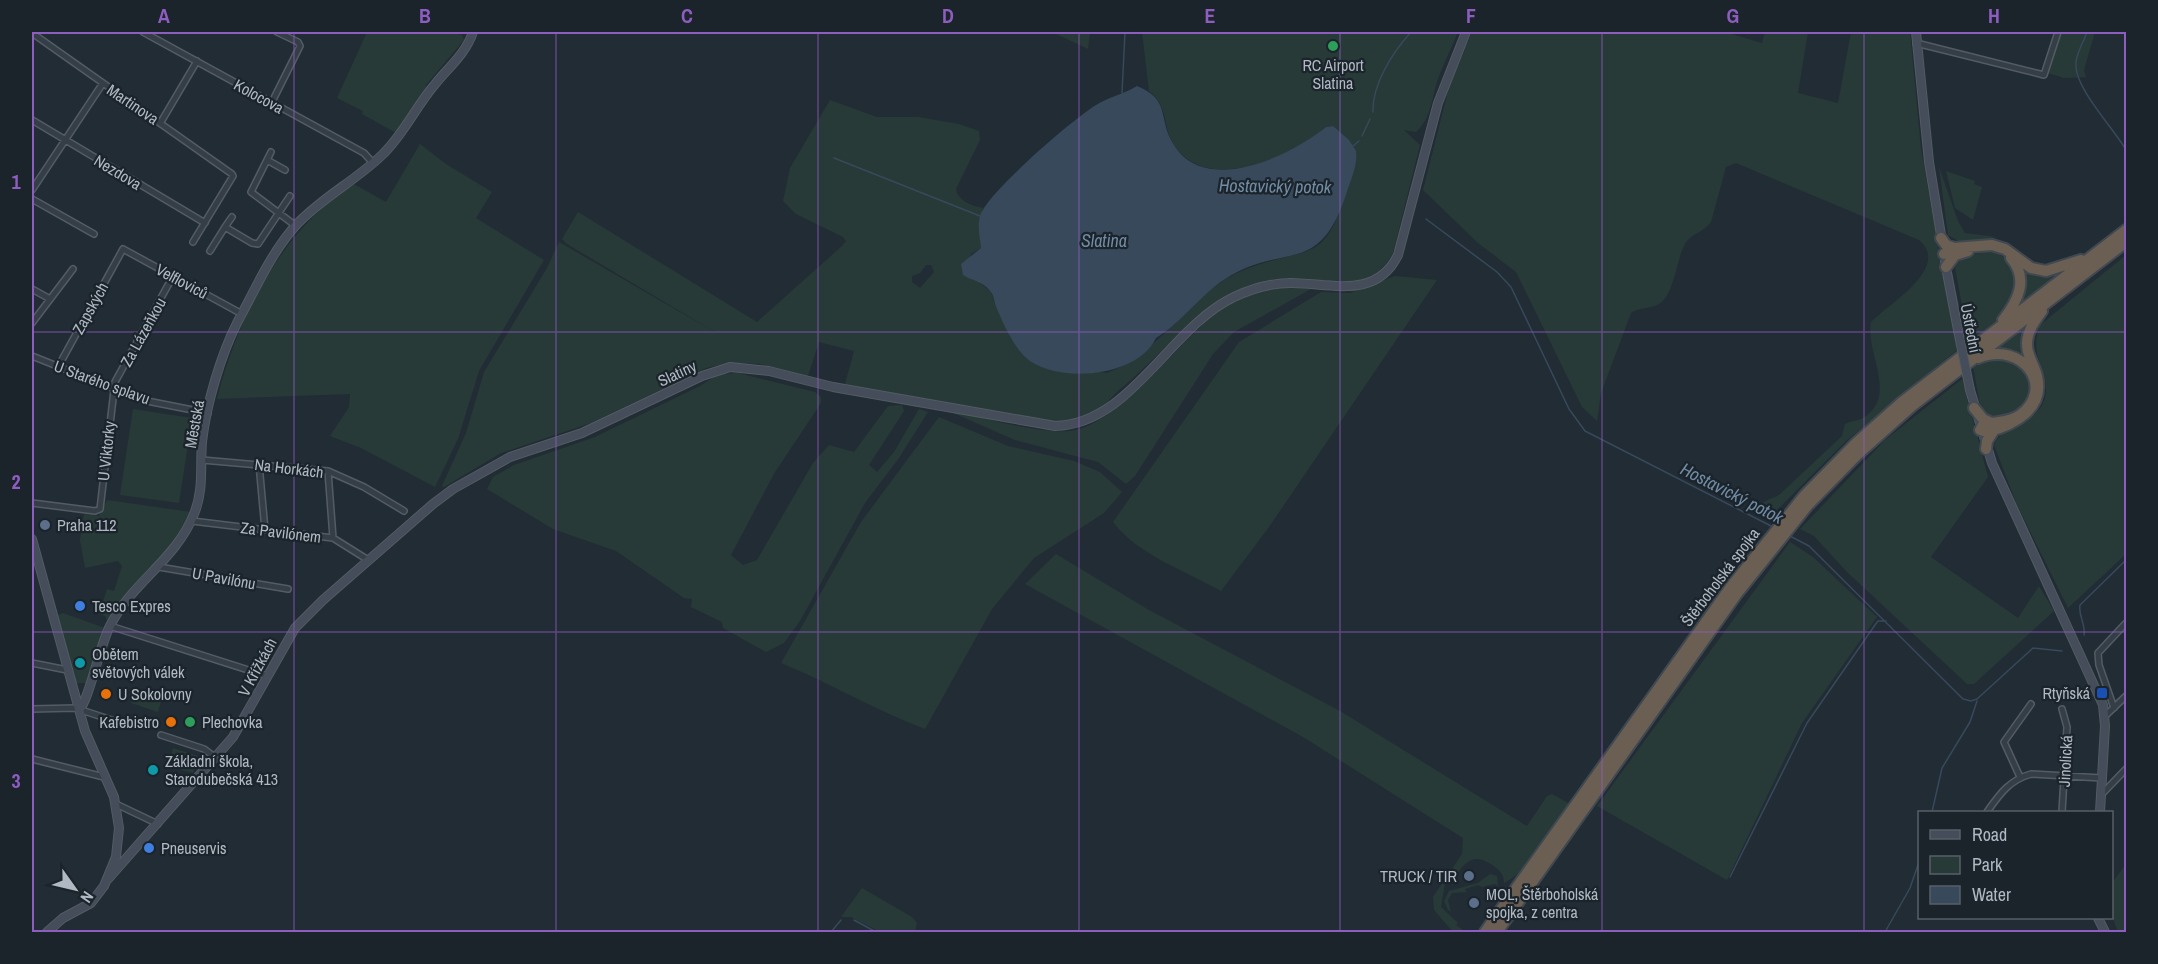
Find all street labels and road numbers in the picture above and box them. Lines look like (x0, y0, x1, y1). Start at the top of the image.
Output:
street label: Kolocova (230, 73, 289, 119)
street label: Martinova (103, 79, 164, 130)
street label: Nezdova (90, 149, 146, 195)
street label: Velfloviců (152, 258, 212, 304)
street label: Zapských (67, 278, 113, 338)
street label: Za Lázeňkou (115, 293, 171, 371)
street label: Ústřední (1955, 302, 1987, 355)
street label: U Starého splavu (51, 354, 153, 410)
street label: Slatiny (654, 354, 700, 391)
street label: Městská (179, 397, 209, 450)
street label: U Viktorky (92, 419, 120, 482)
street label: Na Horkách (253, 453, 325, 483)
street label: Za Pavilónem (239, 516, 323, 548)
street label: Štěrboholská spojka (1676, 523, 1765, 631)
street label: U Pavilónu (190, 562, 258, 594)
street label: V Křížkách (232, 634, 282, 700)
street label: Jinolická (2053, 734, 2077, 787)

